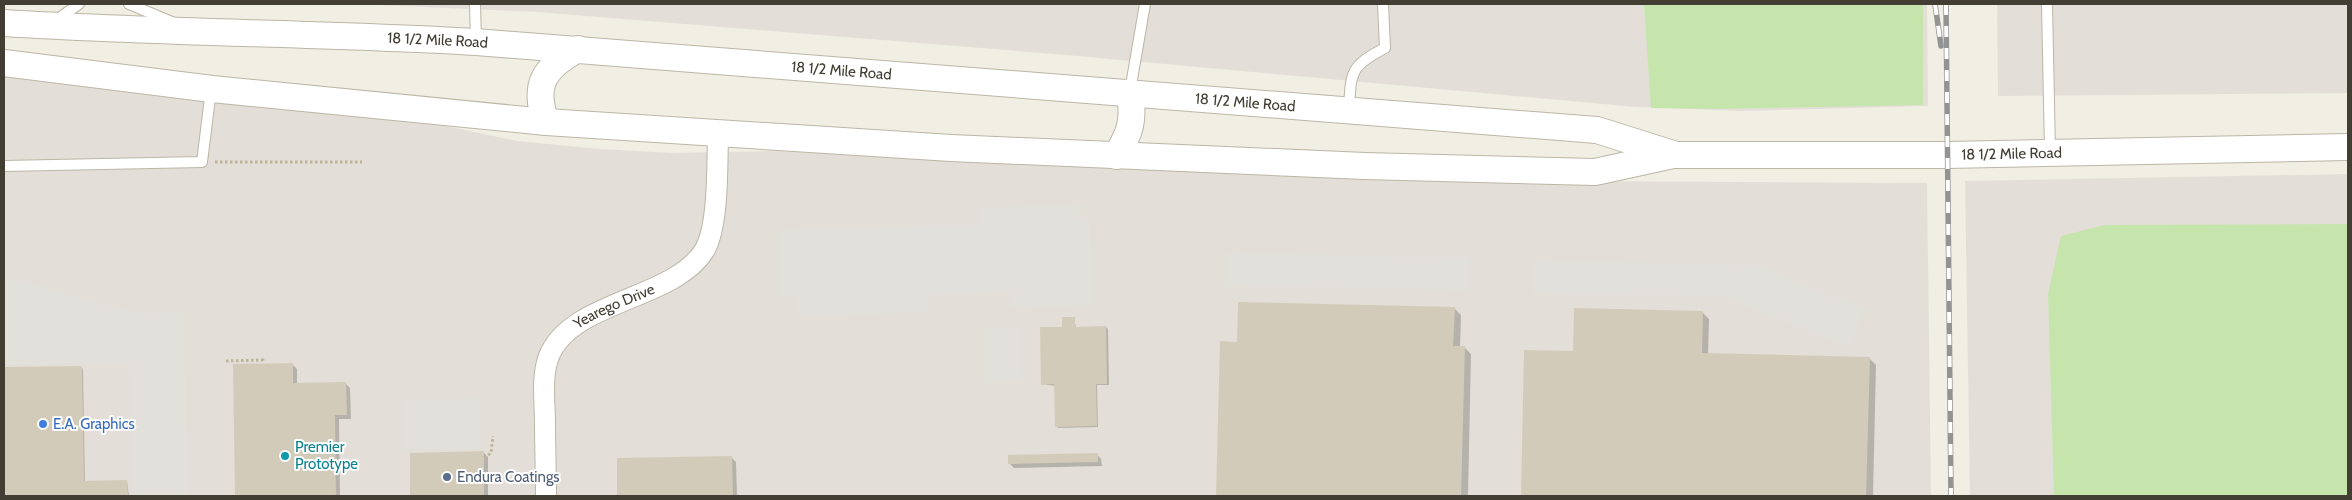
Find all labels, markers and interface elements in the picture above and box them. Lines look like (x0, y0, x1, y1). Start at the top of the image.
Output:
street label: 18 1/2 Mile Road (387, 29, 489, 52)
street label: 18 1/2 Mile Road (791, 58, 892, 84)
street label: 18 1/2 Mile Road (1194, 89, 1296, 115)
street label: 18 1/2 Mile Road (1961, 144, 2062, 164)
street label: Yearego Drive (569, 280, 658, 333)
place label: E.A. Graphics (53, 415, 135, 433)
marker: E.A. Graphics (37, 418, 49, 430)
place label: Premier Prototype (295, 438, 358, 473)
marker: Premier Prototype (279, 450, 291, 462)
place label: Endura Coatings (457, 468, 560, 486)
marker: Endura Coatings (441, 471, 453, 483)

